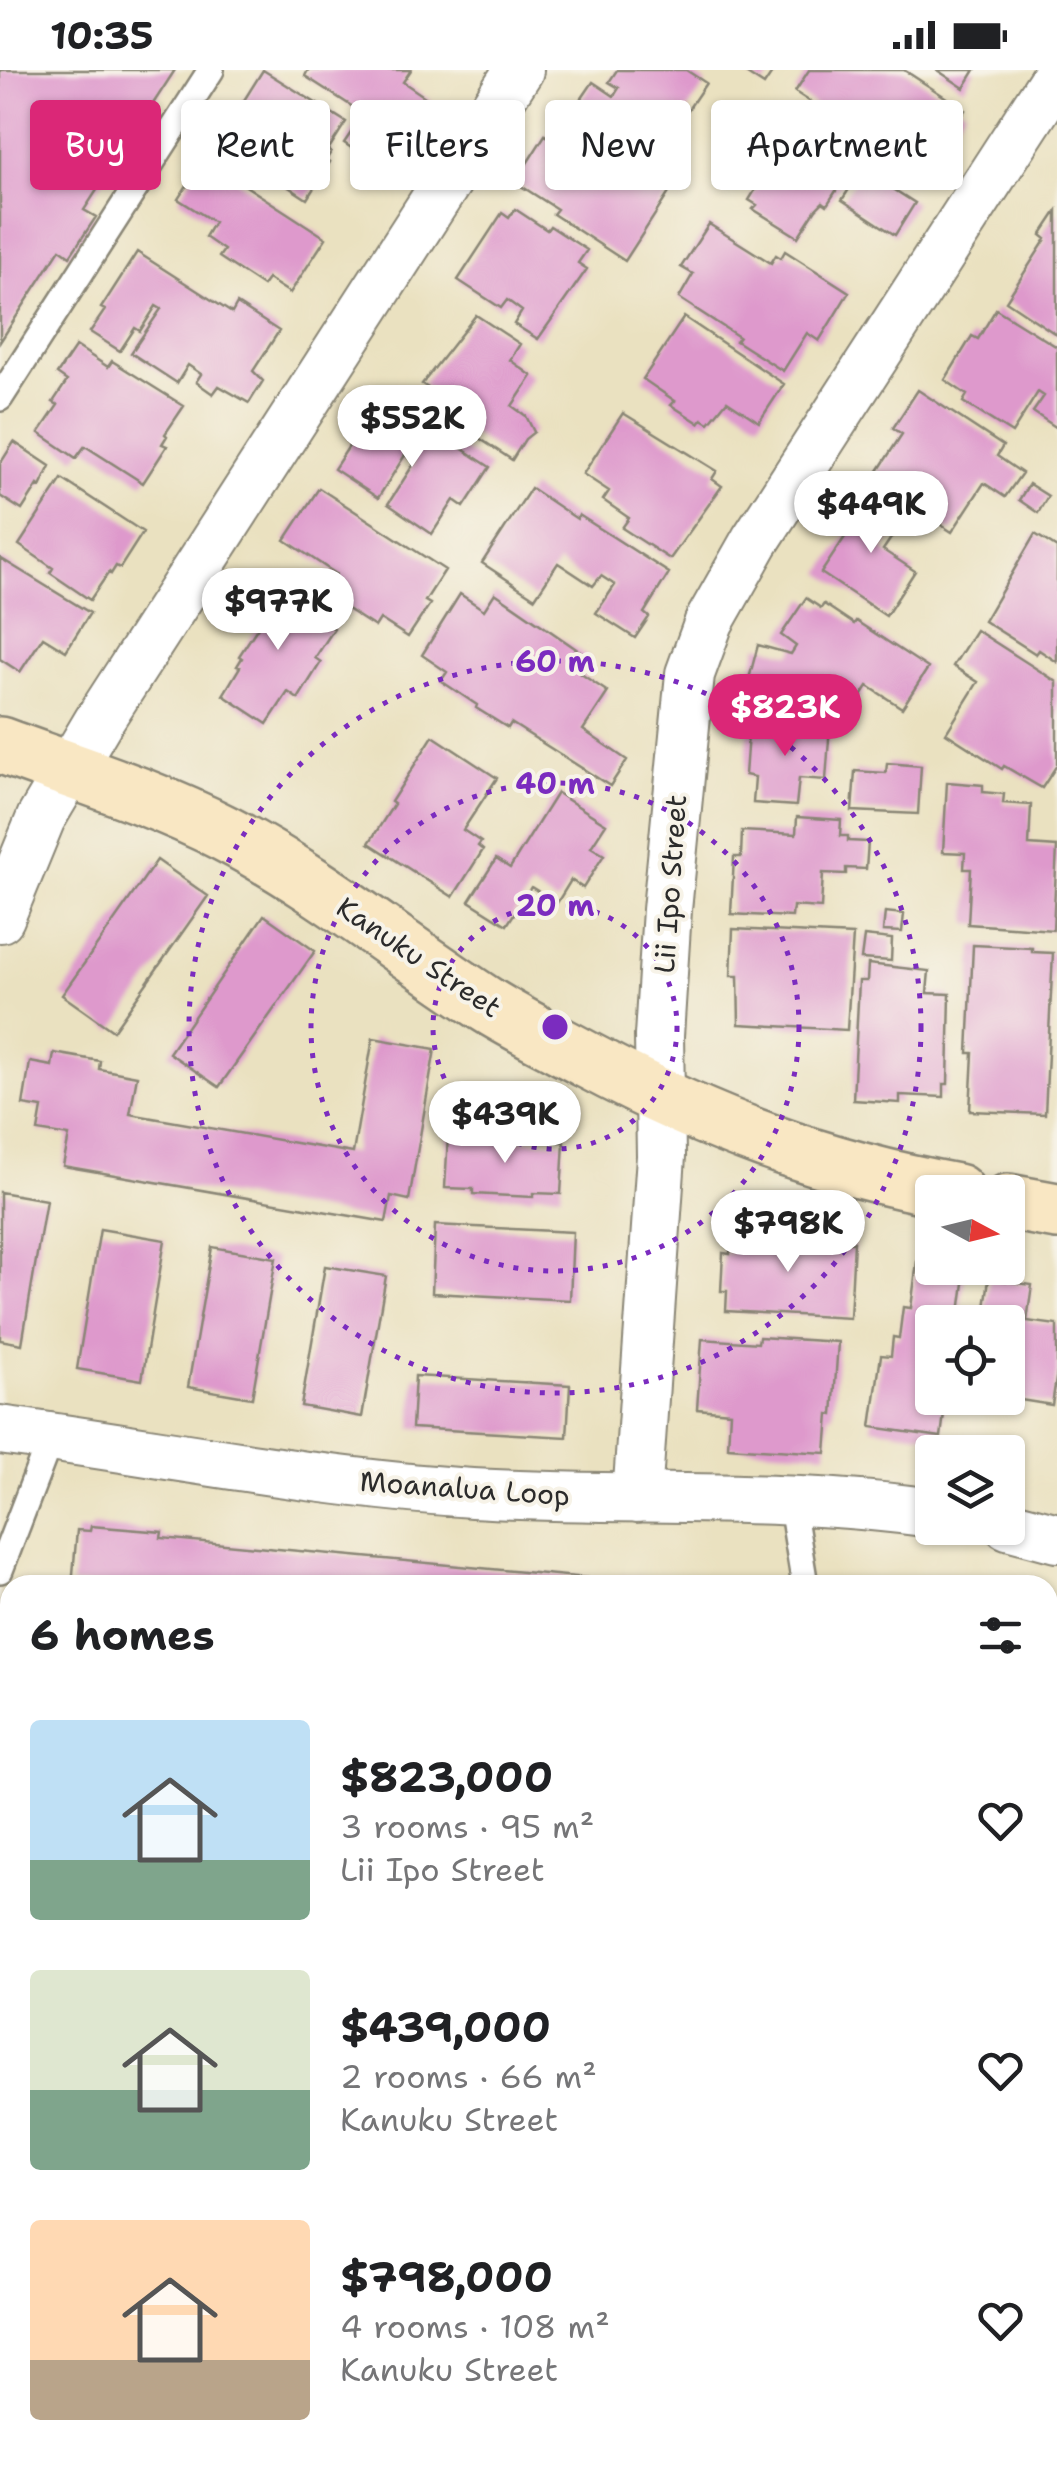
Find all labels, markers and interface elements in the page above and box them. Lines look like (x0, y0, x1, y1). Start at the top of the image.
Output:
text: 10:35 (50, 10, 154, 61)
chip: Buy (30, 100, 161, 190)
chip: Rent (181, 100, 330, 190)
chip: Filters (350, 100, 525, 190)
chip: New (545, 100, 691, 190)
chip: Apartment (711, 100, 963, 190)
pin: $552K (342, 385, 482, 470)
text: $552K (359, 396, 465, 439)
pin: $449K (801, 471, 941, 556)
text: $449K (816, 482, 926, 525)
pin: $977K (208, 568, 348, 653)
text: $977K (224, 579, 332, 622)
text: 60 m (515, 641, 595, 682)
pin: $823K (715, 674, 855, 759)
text: $823K (730, 685, 840, 728)
text: 40 m (515, 763, 595, 804)
street label: Lii Ipo Street (645, 793, 695, 975)
text: 20 m (515, 885, 595, 926)
street label: Kanuku Street (329, 888, 509, 1026)
centre of rings (537, 1009, 573, 1045)
pin: $439K (435, 1081, 575, 1166)
text: $439K (451, 1092, 559, 1135)
north arrow (915, 1175, 1025, 1285)
map controls (915, 1175, 1025, 1545)
pin: $798K (718, 1190, 858, 1275)
text: $798K (733, 1201, 843, 1244)
button: locate (915, 1305, 1025, 1415)
button: layers (915, 1435, 1025, 1545)
street label: Moanalua Loop (359, 1462, 571, 1514)
text: 6 homes (30, 1607, 215, 1663)
icon: filters (973, 1608, 1028, 1663)
text: $823,000 (340, 1749, 553, 1805)
icon: home (110, 1760, 230, 1880)
icon: heart (973, 1793, 1028, 1848)
text: 3 rooms · 95 m² (340, 1805, 594, 1848)
text: Lii Ipo Street (340, 1848, 545, 1891)
text: $439,000 (340, 1999, 551, 2055)
icon: home (110, 2010, 230, 2130)
icon: heart (973, 2043, 1028, 2098)
text: 2 rooms · 66 m² (340, 2055, 597, 2098)
text: Kanuku Street (340, 2098, 558, 2141)
text: $798,000 (340, 2249, 553, 2305)
icon: home (110, 2260, 230, 2380)
icon: heart (973, 2293, 1028, 2348)
text: 4 rooms · 108 m² (340, 2305, 610, 2348)
text: Kanuku Street (340, 2348, 558, 2391)

